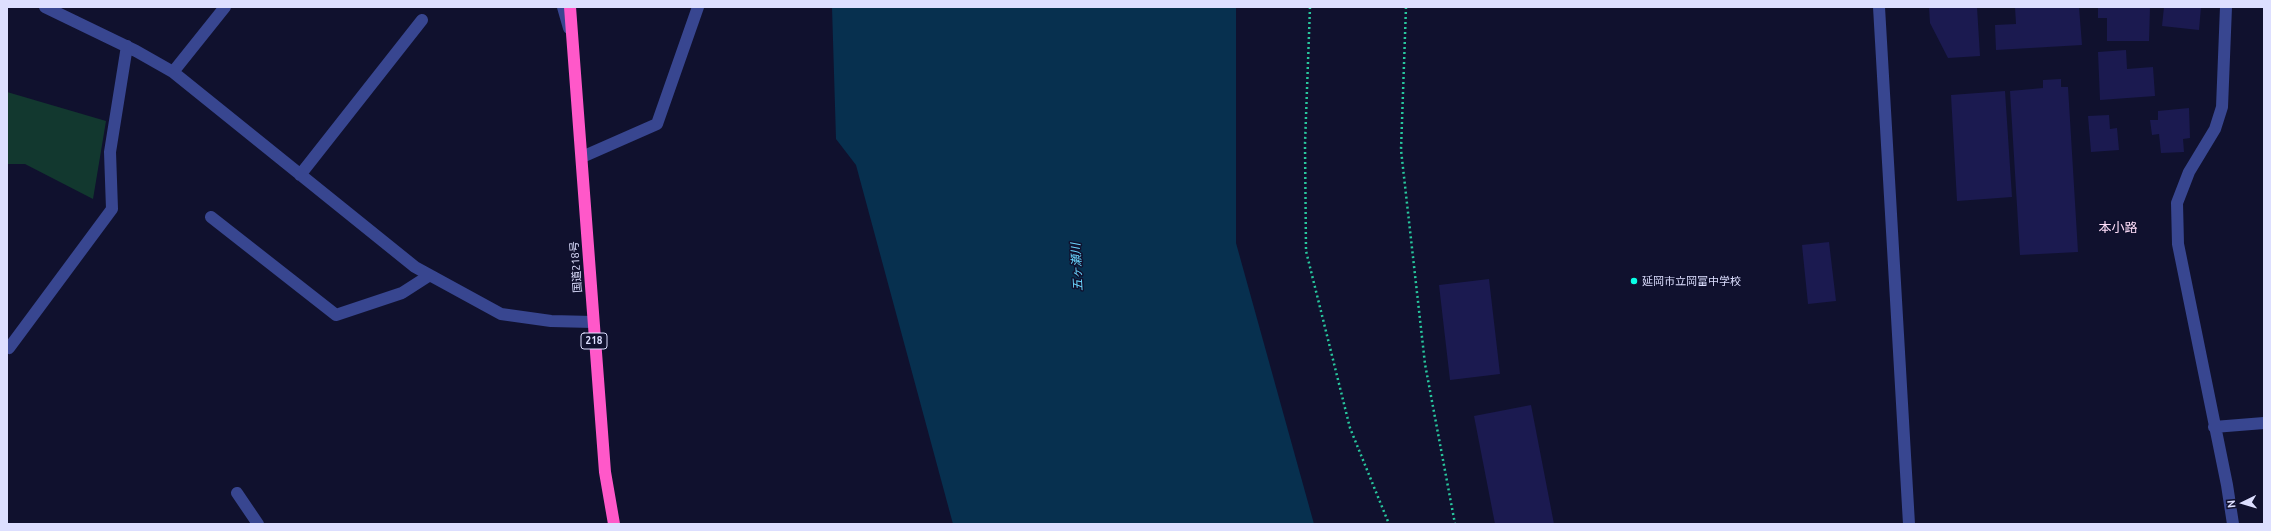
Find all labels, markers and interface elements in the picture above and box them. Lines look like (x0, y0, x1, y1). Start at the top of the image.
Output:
district label: 本小路 (2099, 220, 2137, 236)
street label: 国道218号 (568, 241, 584, 293)
water label: 五ヶ瀬川 (1069, 243, 1085, 291)
place label: 延岡市立岡富中学校 (1642, 274, 1741, 288)
marker: 延岡市立岡富中学校 (1629, 276, 1639, 286)
road number: 218 (581, 333, 607, 349)
north arrow (2223, 483, 2263, 523)
text: N (2225, 499, 2237, 509)

